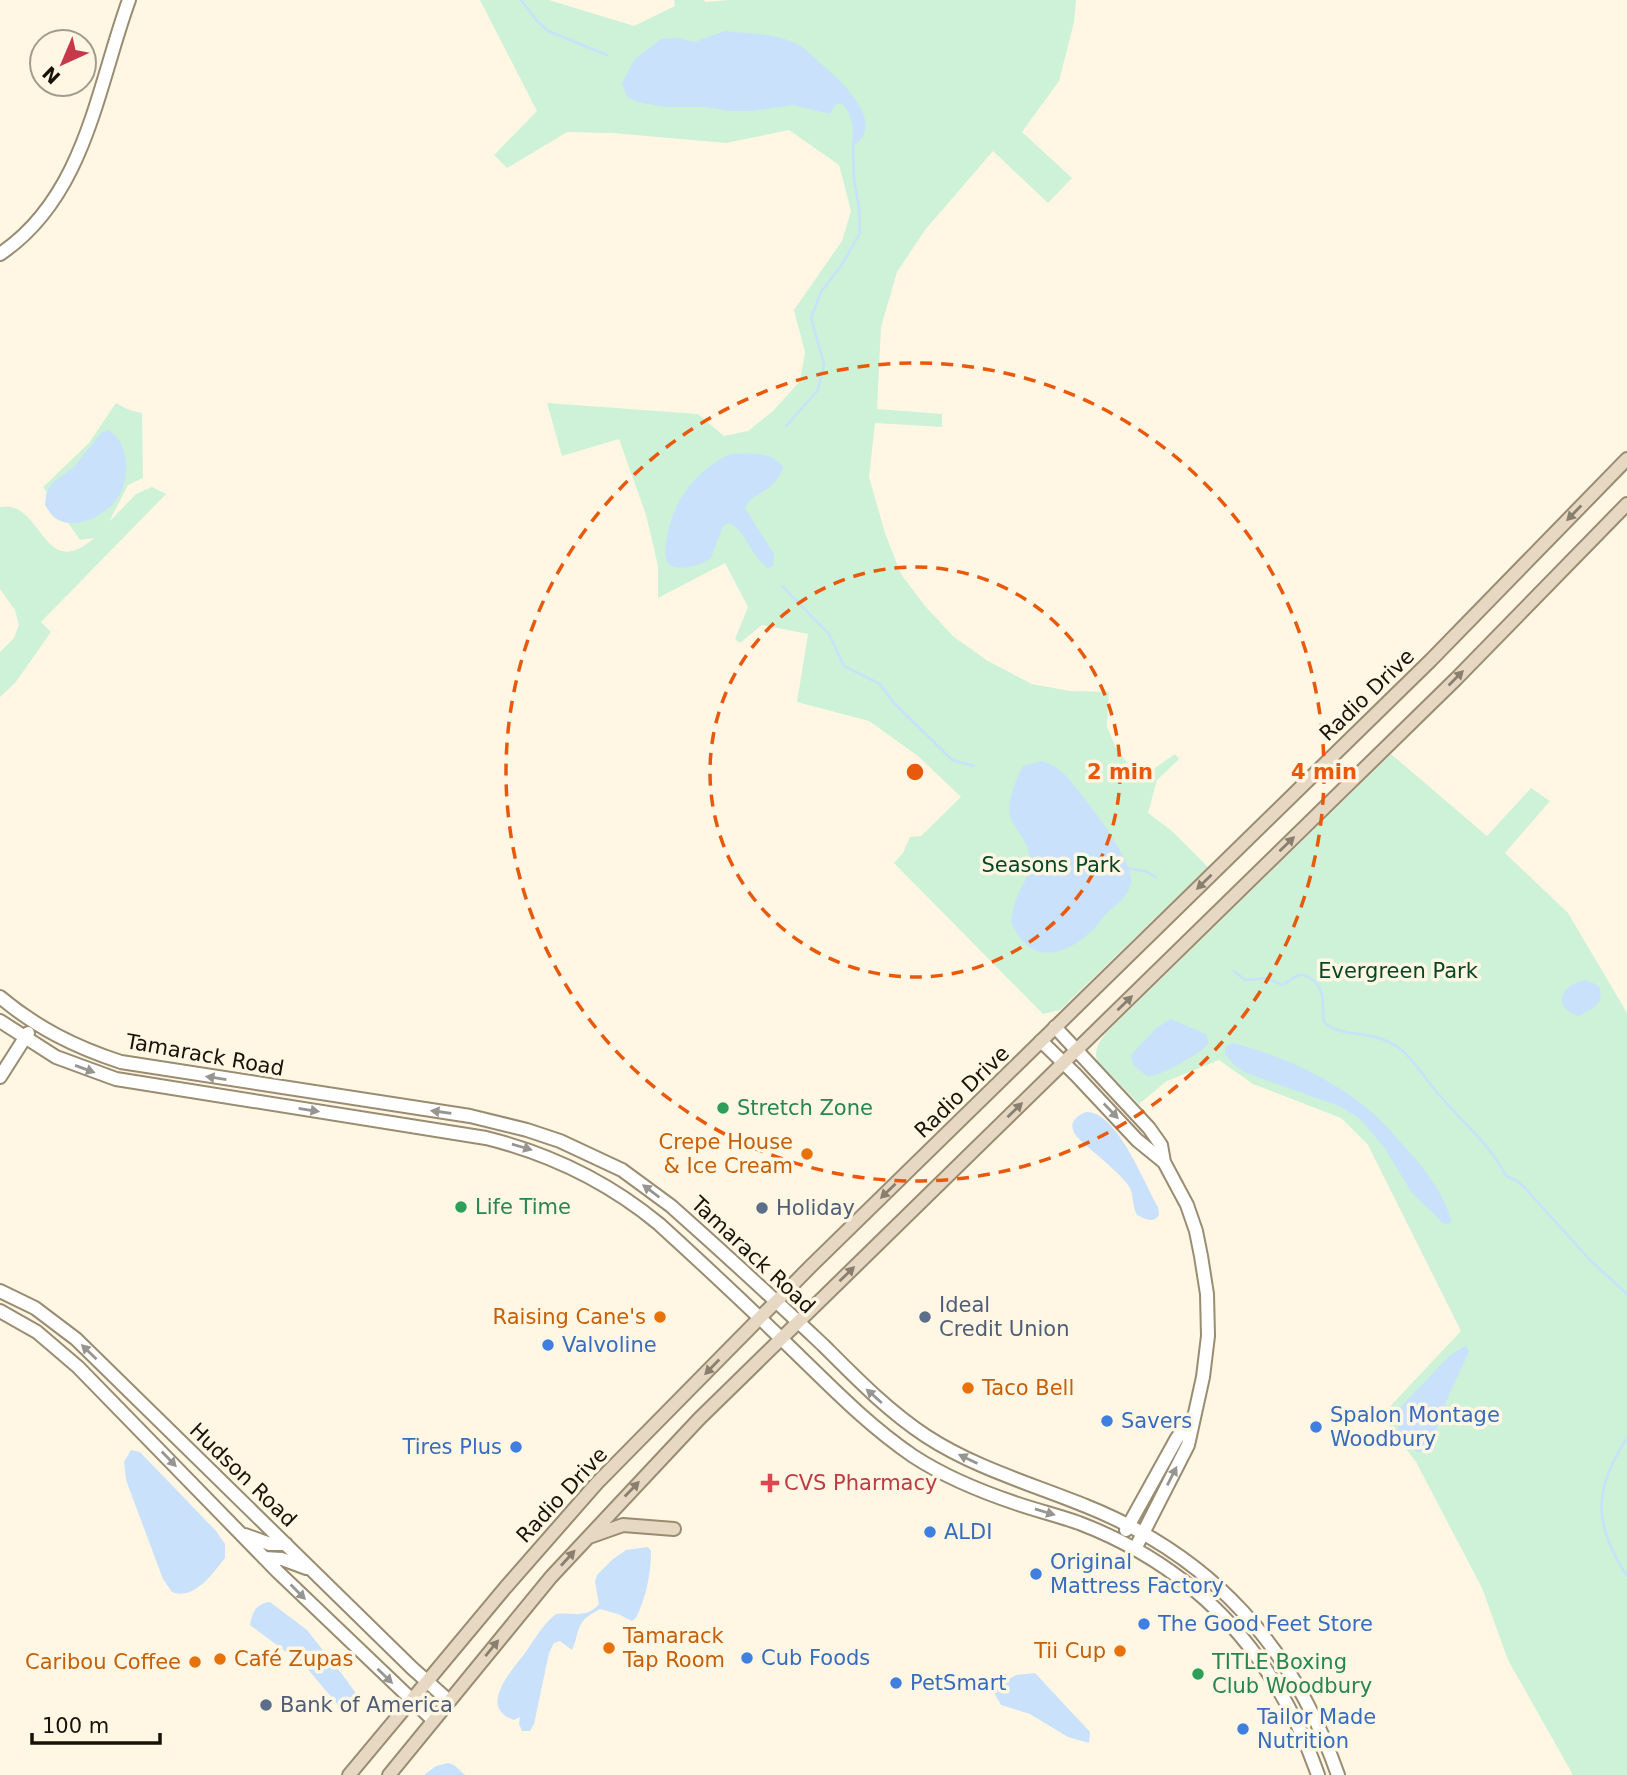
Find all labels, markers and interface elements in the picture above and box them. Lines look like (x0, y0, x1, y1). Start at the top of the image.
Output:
north arrow (28, 28, 98, 98)
text: N (38, 62, 65, 89)
one-way arrow (1566, 505, 1583, 522)
street label: Radio Drive (1315, 644, 1419, 746)
one-way arrow (1448, 670, 1464, 687)
centre of rings (903, 760, 927, 784)
text: 2 min (1087, 760, 1153, 784)
text: 4 min (1291, 760, 1357, 784)
one-way arrow (1279, 835, 1296, 852)
park label: Seasons Park (981, 853, 1121, 877)
one-way arrow (1196, 873, 1213, 889)
park label: Evergreen Park (1318, 959, 1479, 983)
one-way arrow (1116, 994, 1133, 1011)
street label: Tamarack Road (123, 1029, 286, 1081)
street label: Radio Drive (910, 1041, 1014, 1143)
one-way arrow (75, 1064, 96, 1075)
one-way arrow (205, 1072, 227, 1083)
place label: Stretch Zone (737, 1096, 873, 1120)
marker: Stretch Zone (715, 1100, 731, 1116)
one-way arrow (1006, 1102, 1023, 1118)
one-way arrow (1103, 1102, 1119, 1119)
one-way arrow (298, 1105, 320, 1116)
one-way arrow (430, 1106, 452, 1117)
place label: Crepe House & Ice Cream (659, 1130, 793, 1178)
one-way arrow (512, 1143, 533, 1153)
marker: Crepe House & Ice Cream (799, 1146, 815, 1162)
one-way arrow (879, 1183, 896, 1200)
one-way arrow (642, 1184, 661, 1198)
street label: Tamarack Road (686, 1191, 820, 1318)
place label: Life Time (475, 1195, 571, 1219)
place label: Holiday (776, 1196, 855, 1220)
marker: Life Time (453, 1199, 469, 1215)
marker: Holiday (754, 1200, 770, 1216)
one-way arrow (838, 1266, 855, 1283)
place label: Ideal Credit Union (939, 1293, 1070, 1341)
place label: Raising Cane's (493, 1305, 646, 1329)
marker: Raising Cane's (652, 1309, 668, 1325)
marker: Ideal Credit Union (917, 1309, 933, 1325)
place label: Valvoline (562, 1333, 657, 1357)
marker: Valvoline (540, 1337, 556, 1353)
one-way arrow (80, 1344, 98, 1360)
one-way arrow (703, 1358, 720, 1375)
place label: Taco Bell (981, 1376, 1074, 1400)
marker: Taco Bell (960, 1380, 976, 1396)
one-way arrow (866, 1388, 883, 1404)
place label: Spalon Montage Woodbury (1330, 1403, 1500, 1451)
place label: Savers (1121, 1409, 1192, 1433)
marker: Savers (1099, 1413, 1115, 1429)
street label: Hudson Road (185, 1418, 301, 1532)
marker: Spalon Montage Woodbury (1308, 1419, 1324, 1435)
place label: Tires Plus (402, 1435, 502, 1459)
marker: Tires Plus (508, 1439, 524, 1455)
street label: Radio Drive (512, 1442, 612, 1548)
one-way arrow (161, 1450, 177, 1467)
one-way arrow (958, 1453, 978, 1465)
one-way arrow (1167, 1466, 1178, 1486)
place label: CVS Pharmacy (784, 1471, 937, 1495)
marker: CVS Pharmacy (762, 1475, 778, 1491)
one-way arrow (623, 1481, 639, 1498)
one-way arrow (1034, 1508, 1055, 1518)
place label: ALDI (944, 1520, 992, 1544)
marker: ALDI (922, 1524, 938, 1540)
one-way arrow (560, 1549, 575, 1566)
place label: Original Mattress Factory (1050, 1550, 1224, 1598)
marker: Original Mattress Factory (1028, 1566, 1044, 1582)
one-way arrow (289, 1584, 306, 1600)
place label: The Good Feet Store (1157, 1612, 1373, 1636)
marker: The Good Feet Store (1136, 1616, 1152, 1632)
place label: Tamarack Tap Room (622, 1624, 725, 1672)
one-way arrow (484, 1639, 499, 1657)
place label: Tii Cup (1033, 1639, 1106, 1663)
marker: Tamarack Tap Room (601, 1640, 617, 1656)
marker: Tii Cup (1112, 1643, 1128, 1659)
place label: Cub Foods (761, 1646, 870, 1670)
place label: Café Zupas (234, 1647, 353, 1671)
place label: Caribou Coffee (25, 1650, 181, 1674)
marker: Cub Foods (739, 1650, 755, 1666)
place label: TITLE Boxing Club Woodbury (1211, 1650, 1372, 1698)
marker: Café Zupas (212, 1651, 228, 1667)
marker: Caribou Coffee (187, 1654, 203, 1670)
marker: TITLE Boxing Club Woodbury (1190, 1666, 1206, 1682)
one-way arrow (377, 1668, 394, 1685)
place label: PetSmart (910, 1671, 1007, 1695)
marker: PetSmart (888, 1675, 904, 1691)
place label: Bank of America (280, 1693, 453, 1717)
marker: Bank of America (258, 1697, 274, 1713)
scale bar (32, 1702, 159, 1746)
place label: Tailor Made Nutrition (1256, 1705, 1376, 1753)
text: 100 m (42, 1714, 109, 1738)
marker: Tailor Made Nutrition (1235, 1721, 1251, 1737)

